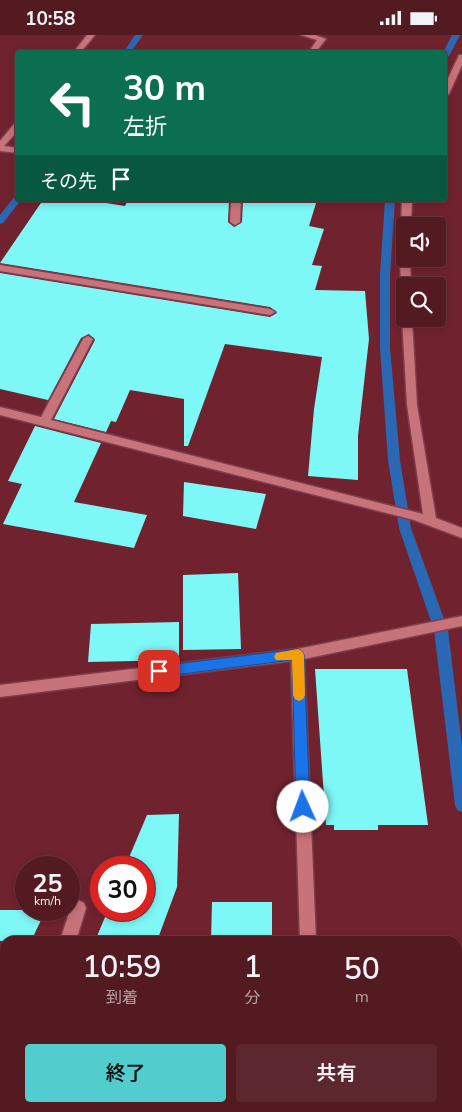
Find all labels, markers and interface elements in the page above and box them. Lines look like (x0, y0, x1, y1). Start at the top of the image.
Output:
text: 10:58 (25, 6, 75, 30)
text: 30 m (123, 65, 206, 109)
icon: left (40, 70, 105, 135)
text: 左折 (123, 112, 167, 140)
icon: arrive (107, 165, 135, 193)
text: その先 (40, 169, 97, 193)
map controls (396, 217, 446, 327)
button: sound (396, 217, 446, 267)
button: search (396, 277, 446, 327)
pin (138, 650, 180, 692)
icon: arrive (145, 657, 173, 685)
position arrow (276, 780, 328, 832)
speed limit sign: 30 (90, 856, 155, 921)
text: 25 (32, 867, 63, 898)
text: km/h (34, 893, 61, 908)
text: 10:59 (82, 947, 161, 985)
text: 1 (244, 947, 262, 985)
text: 50 (344, 949, 380, 987)
text: m (355, 986, 369, 1006)
text: 到着 (106, 987, 138, 1007)
text: 分 (245, 987, 261, 1007)
button: 終了 (25, 1044, 226, 1102)
button: 共有 (236, 1044, 437, 1102)

